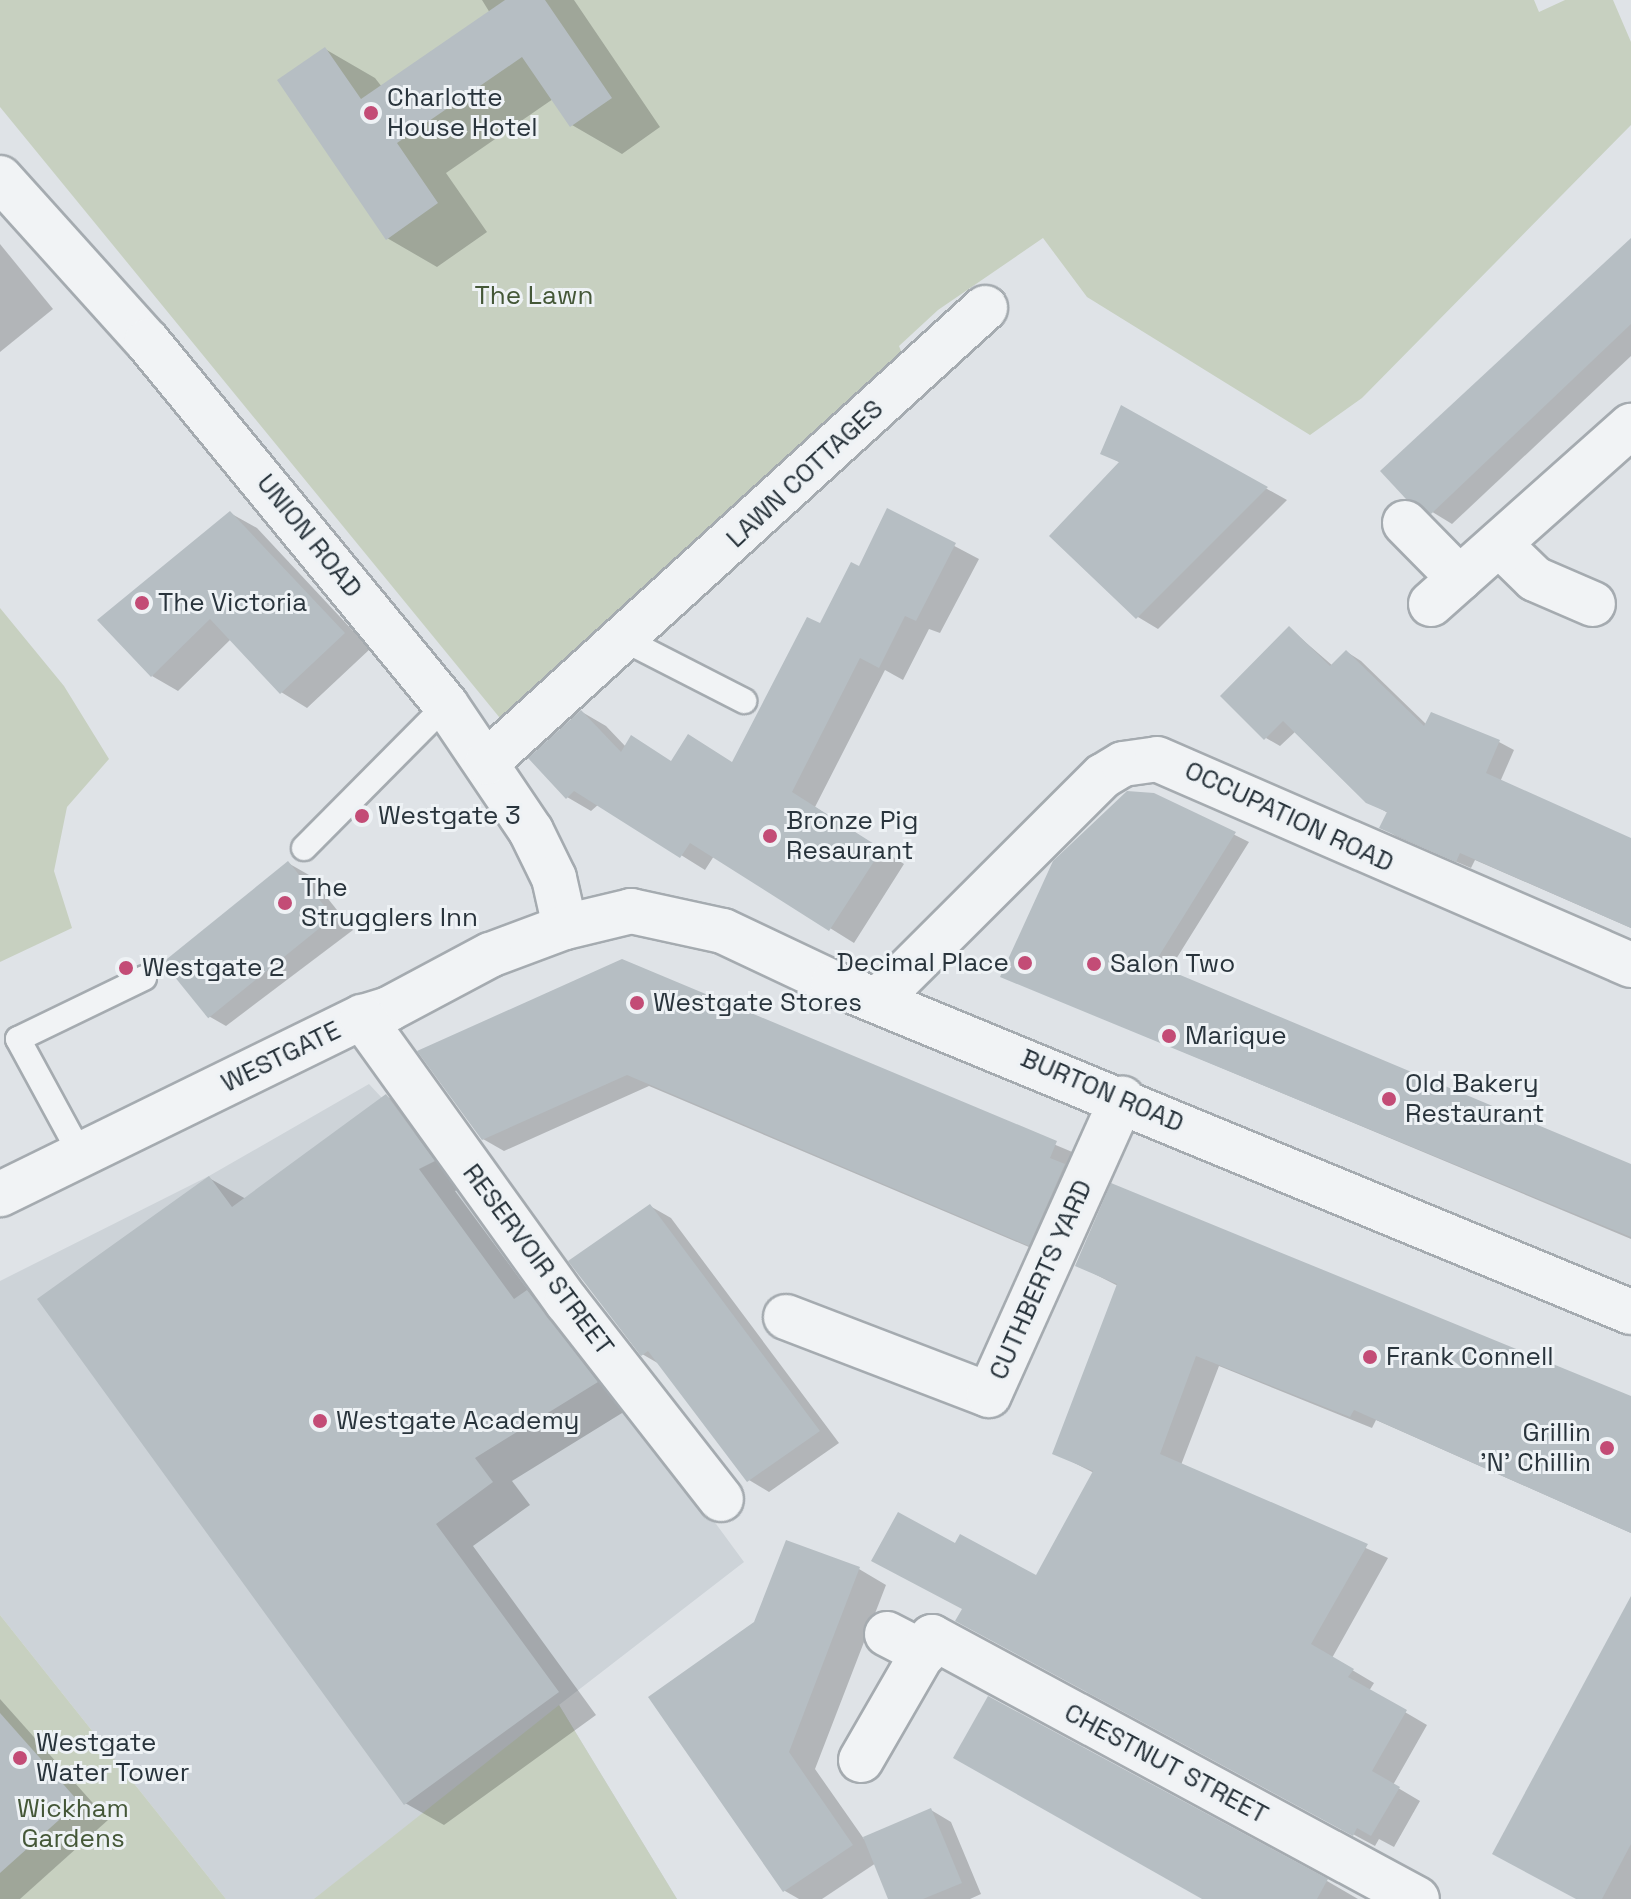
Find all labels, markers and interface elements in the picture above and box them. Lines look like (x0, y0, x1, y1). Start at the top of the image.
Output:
place label: Charlotte House Hotel (387, 82, 538, 144)
marker: Charlotte House Hotel (362, 104, 380, 122)
park label: The Lawn (475, 280, 593, 312)
street label: LAWN COTTAGES (720, 394, 890, 554)
street label: UNION ROAD (250, 468, 368, 604)
place label: The Victoria (158, 587, 307, 619)
marker: The Victoria (133, 594, 151, 612)
street label: OCCUPATION ROAD (1180, 755, 1398, 879)
place label: Westgate 3 (378, 800, 521, 832)
place label: Bronze Pig Resaurant (786, 805, 918, 866)
marker: Westgate 3 (353, 807, 371, 825)
marker: Bronze Pig Resaurant (761, 827, 779, 845)
place label: The Strugglers Inn (301, 872, 478, 934)
marker: The Strugglers Inn (276, 894, 294, 912)
place label: Decimal Place (837, 947, 1009, 979)
place label: Salon Two (1110, 948, 1236, 980)
place label: Westgate 2 (142, 952, 285, 984)
marker: Decimal Place (1016, 954, 1034, 972)
marker: Salon Two (1085, 955, 1103, 973)
marker: Westgate 2 (117, 959, 135, 977)
place label: Westgate Stores (653, 987, 862, 1019)
marker: Westgate Stores (628, 994, 646, 1012)
street label: WESTGATE (216, 1015, 346, 1099)
place label: Marique (1185, 1020, 1287, 1052)
marker: Marique (1160, 1027, 1178, 1045)
street label: BURTON ROAD (1016, 1043, 1188, 1139)
place label: Old Bakery Restaurant (1405, 1068, 1544, 1130)
marker: Old Bakery Restaurant (1380, 1090, 1398, 1108)
street label: RESERVOIR STREET (456, 1158, 620, 1362)
street label: CUTHBERTS YARD (983, 1175, 1099, 1385)
place label: Frank Connell (1386, 1341, 1554, 1373)
marker: Frank Connell (1361, 1348, 1379, 1366)
place label: Westgate Academy (336, 1405, 580, 1437)
marker: Westgate Academy (311, 1412, 329, 1430)
place label: Grillin 'N' Chillin (1480, 1417, 1591, 1478)
marker: Grillin 'N' Chillin (1598, 1439, 1616, 1457)
street label: CHESTNUT STREET (1059, 1697, 1273, 1831)
place label: Westgate Water Tower (36, 1727, 190, 1788)
marker: Westgate Water Tower (11, 1749, 29, 1767)
park label: Wickham Gardens (17, 1793, 129, 1854)

